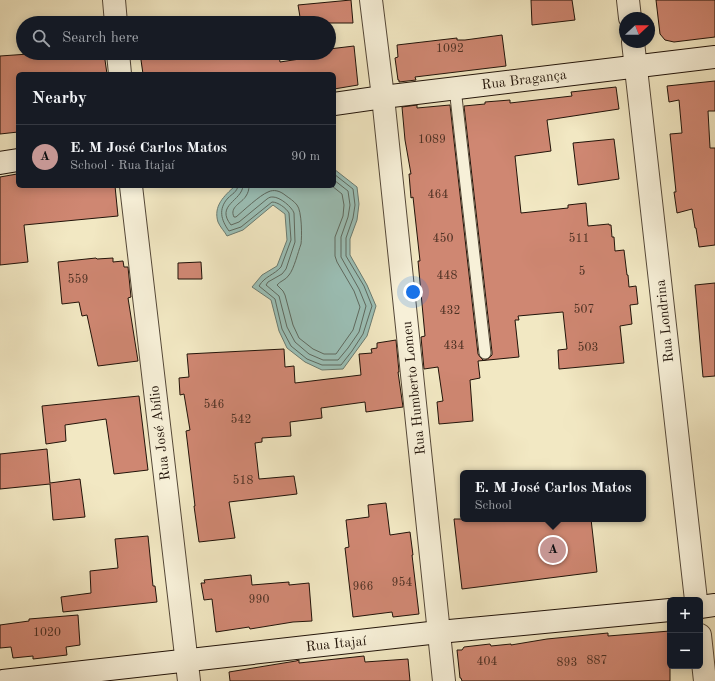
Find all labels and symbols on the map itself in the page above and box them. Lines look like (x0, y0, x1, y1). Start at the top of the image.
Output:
north arrow (619, 12, 655, 48)
house number: 1092 (436, 43, 464, 55)
street label: Rua Bragança (481, 68, 567, 92)
house number: 1089 (418, 134, 446, 146)
house number: 464 (428, 189, 448, 201)
house number: 450 (433, 232, 453, 245)
house number: 511 (569, 232, 589, 245)
house number: 5 (579, 265, 586, 278)
house number: 448 (437, 270, 457, 282)
house number: 559 (68, 273, 88, 286)
street label: Rua Londrina (654, 279, 676, 363)
your location (403, 282, 423, 302)
house number: 507 (574, 303, 594, 316)
house number: 432 (440, 305, 460, 317)
street label: Rua Humberto Lomeu (400, 320, 428, 456)
house number: 434 (444, 340, 464, 352)
house number: 503 (578, 341, 598, 354)
street label: Rua José Abílio (147, 385, 173, 481)
house number: 546 (204, 398, 224, 411)
house number: 542 (231, 413, 251, 426)
house number: 518 (233, 474, 253, 487)
pin: A (540, 535, 566, 565)
house number: 954 (392, 576, 412, 589)
house number: 966 (353, 581, 373, 593)
house number: 990 (249, 594, 269, 606)
house number: 1020 (33, 627, 61, 639)
street label: Rua Itajaí (305, 634, 367, 654)
house number: 887 (587, 655, 607, 667)
house number: 404 (477, 656, 497, 668)
house number: 893 (557, 657, 577, 669)

